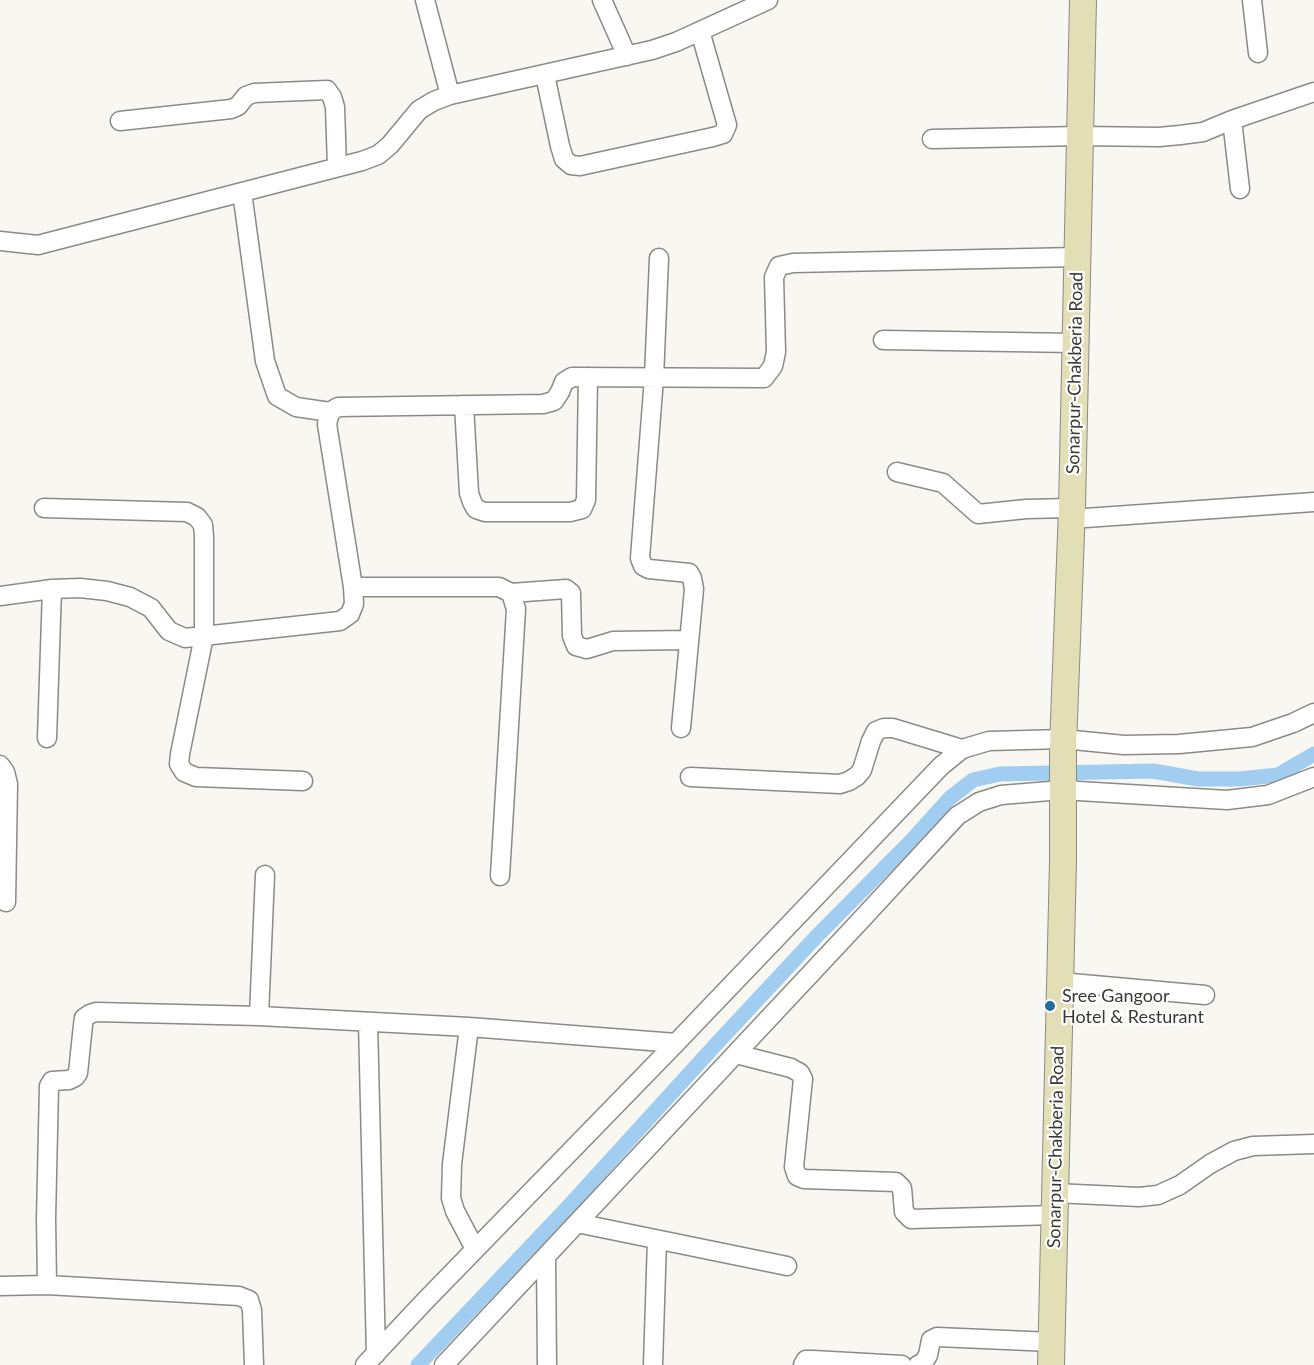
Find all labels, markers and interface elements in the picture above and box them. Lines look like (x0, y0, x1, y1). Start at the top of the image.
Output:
street label: Sonarpur-Chakberia Road (1062, 272, 1088, 474)
place label: Sree Gangoor Hotel & Resturant (1062, 985, 1204, 1028)
marker: Sree Gangoor Hotel & Resturant (1043, 999, 1057, 1013)
street label: Sonarpur-Chakberia Road (1043, 1046, 1069, 1248)

